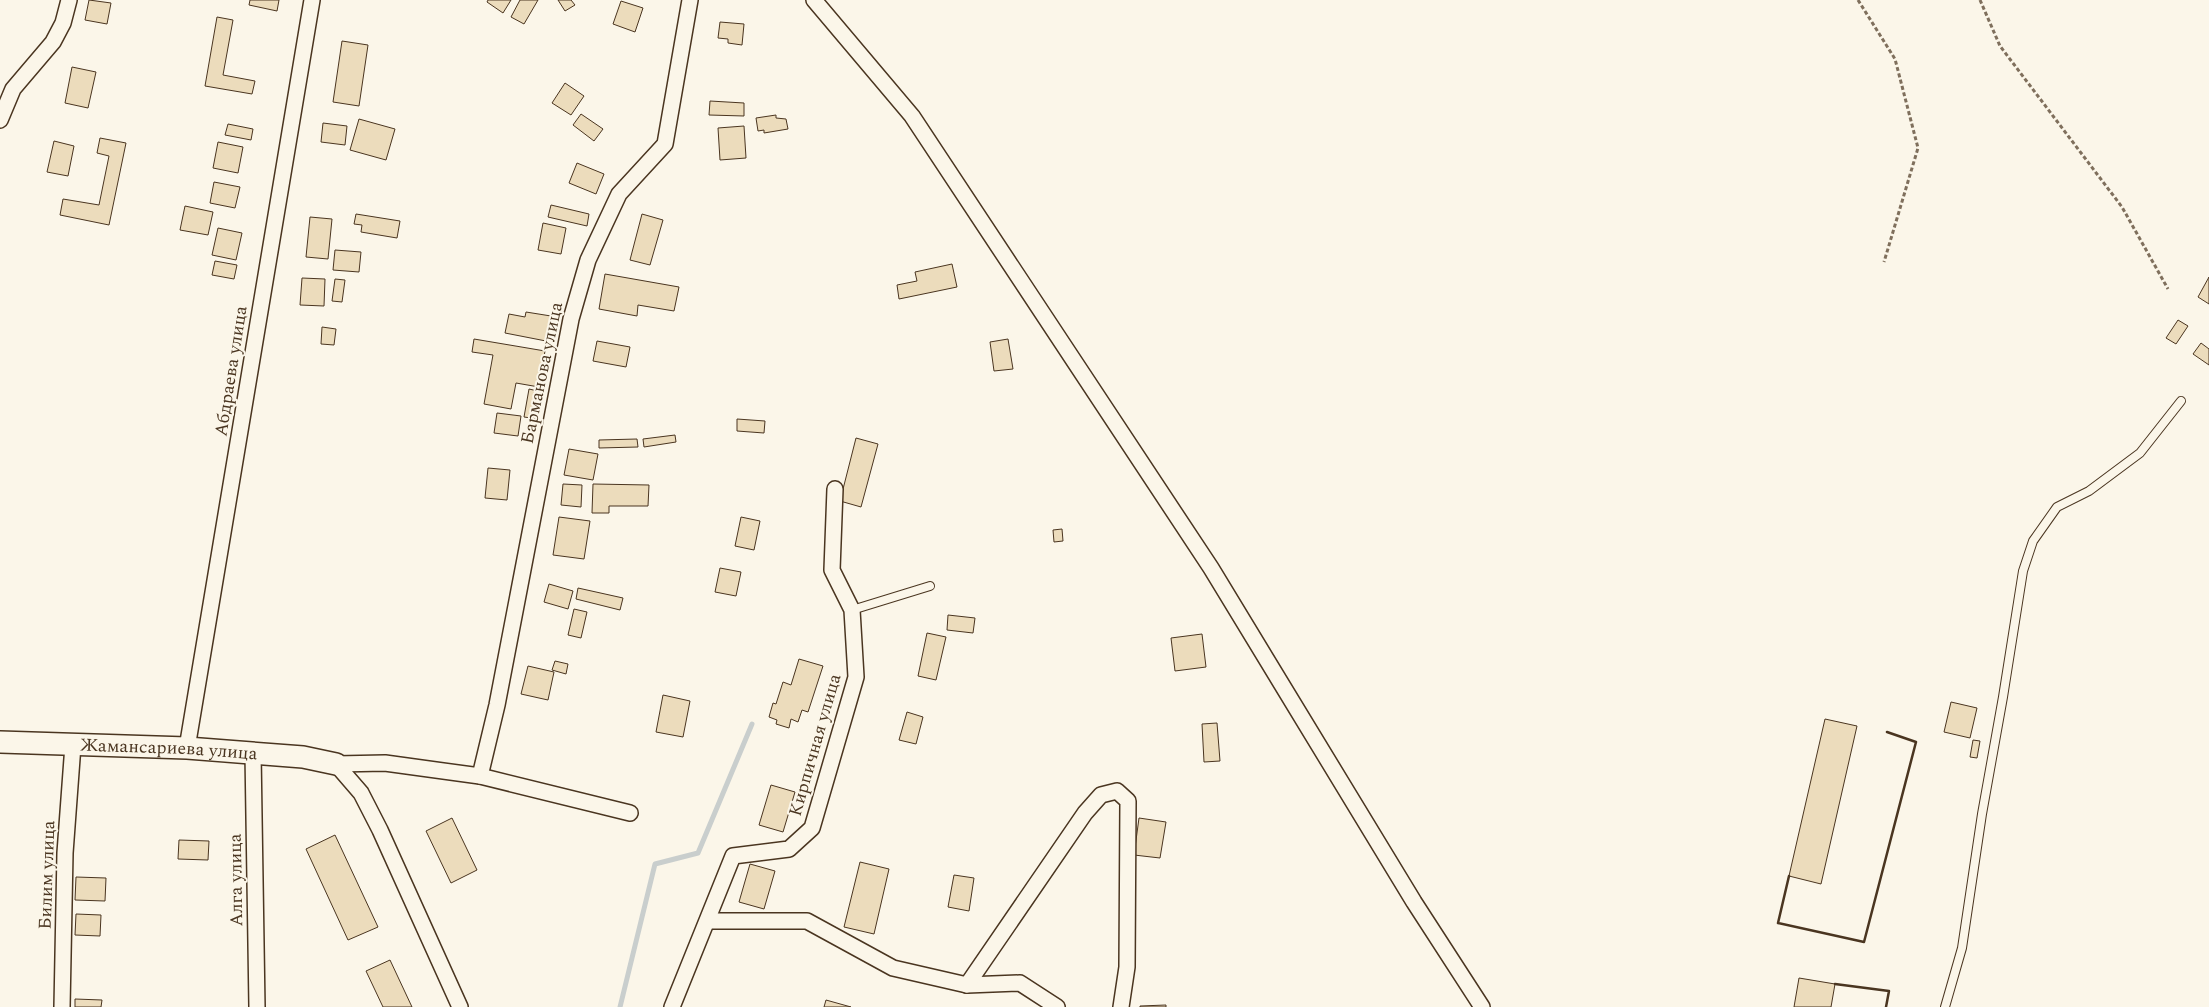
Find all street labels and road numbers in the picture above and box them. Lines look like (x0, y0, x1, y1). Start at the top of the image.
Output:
street label: Барманова улица (514, 299, 570, 446)
street label: Абдраева улица (207, 304, 255, 438)
street label: Кирпичная улица (782, 670, 848, 819)
street label: Жамансариева улица (80, 731, 259, 767)
street label: Билим улица (32, 820, 62, 930)
street label: Алга улица (222, 833, 250, 927)

